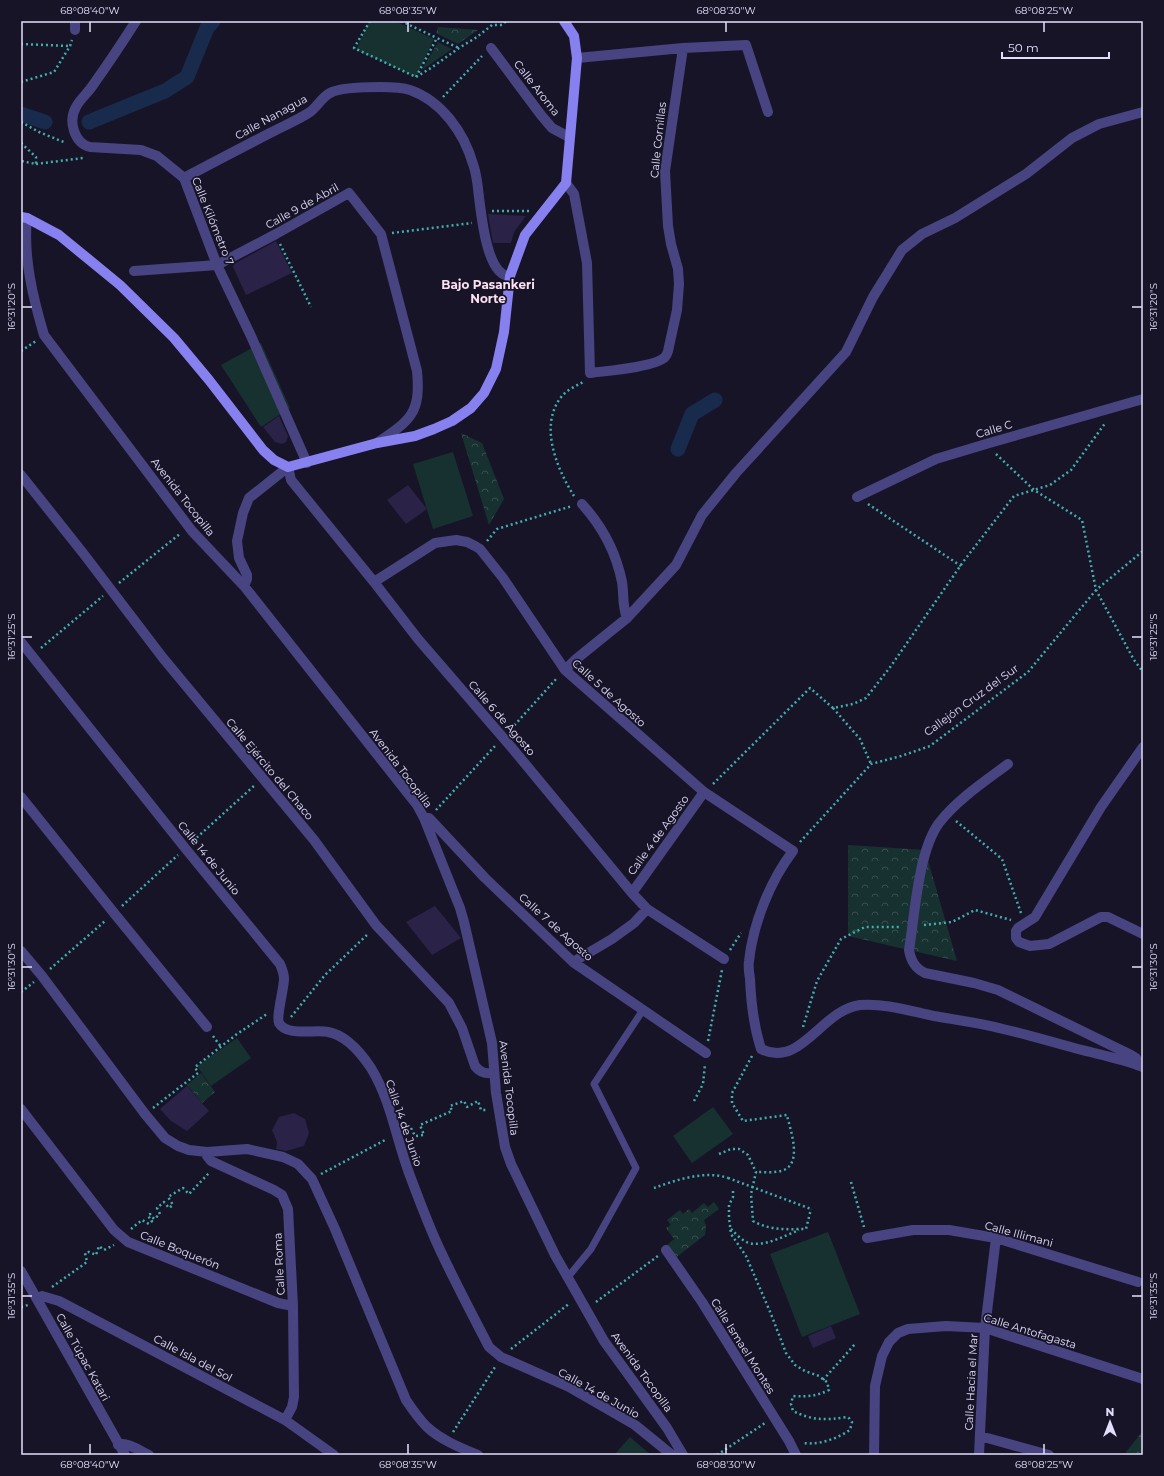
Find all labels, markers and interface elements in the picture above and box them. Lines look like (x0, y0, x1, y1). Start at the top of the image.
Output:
text: 68°08'40"W (60, 4, 120, 17)
text: 68°08'35"W (379, 4, 437, 17)
text: 68°08'30"W (696, 4, 756, 17)
text: 68°08'25"W (1015, 4, 1073, 17)
scale bar (1002, 34, 1109, 60)
text: 50 m (1008, 40, 1039, 55)
street label: Calle Aroma (511, 57, 563, 119)
street label: Calle Nanagua (232, 91, 310, 143)
street label: Calle Cornillas (647, 101, 669, 179)
street label: Calle Kilómetro 7 (189, 175, 237, 267)
street label: Calle 9 de Abril (263, 180, 341, 232)
district label: Bajo Pasankeri Norte (441, 277, 535, 306)
text: 16°31'20"S (5, 283, 18, 331)
text: 16°31'20"S (1147, 283, 1160, 331)
street label: Calle C (974, 417, 1014, 441)
street label: Avenida Tocopilla (148, 455, 218, 539)
text: 16°31'25"S (5, 614, 18, 660)
text: 16°31'25"S (1147, 614, 1160, 660)
street label: Calle 5 de Agosto (569, 656, 649, 730)
street label: Callejón Cruz del Sur (921, 661, 1021, 739)
street label: Calle 6 de Agosto (466, 678, 539, 759)
street label: Calle Ejército del Chaco (223, 715, 317, 823)
street label: Avenida Tocopilla (367, 726, 435, 810)
street label: Calle 4 de Agosto (624, 792, 692, 878)
street label: Calle 14 de Junio (175, 818, 243, 898)
street label: Calle 7 de Agosto (516, 890, 596, 964)
text: 16°31'30"S (5, 943, 18, 991)
text: 16°31'30"S (1147, 943, 1160, 991)
street label: Avenida Tocopilla (496, 1040, 522, 1136)
street label: Calle 14 de Junio (383, 1078, 425, 1168)
street label: Calle Illimani (983, 1218, 1055, 1250)
street label: Calle Boquerón (138, 1228, 222, 1272)
street label: Calle Roma (270, 1232, 288, 1296)
text: 16°31'35"S (5, 1273, 18, 1319)
text: 16°31'35"S (1147, 1273, 1160, 1319)
street label: Calle Ismael Montes (708, 1296, 778, 1397)
street label: Calle Antofagasta (982, 1310, 1078, 1352)
street label: Calle Túpac Katari (53, 1311, 113, 1403)
street label: Avenida Tocopilla (608, 1329, 676, 1415)
street label: Calle Isla del Sol (151, 1331, 235, 1385)
street label: Calle Hacia el Mar (961, 1333, 981, 1431)
street label: Calle 14 de Junio (556, 1365, 642, 1421)
north arrow (1090, 1402, 1130, 1442)
text: N (1106, 1405, 1114, 1419)
text: 68°08'40"W (60, 1458, 120, 1471)
text: 68°08'35"W (379, 1458, 437, 1471)
text: 68°08'30"W (696, 1458, 756, 1471)
text: 68°08'25"W (1015, 1458, 1073, 1471)

